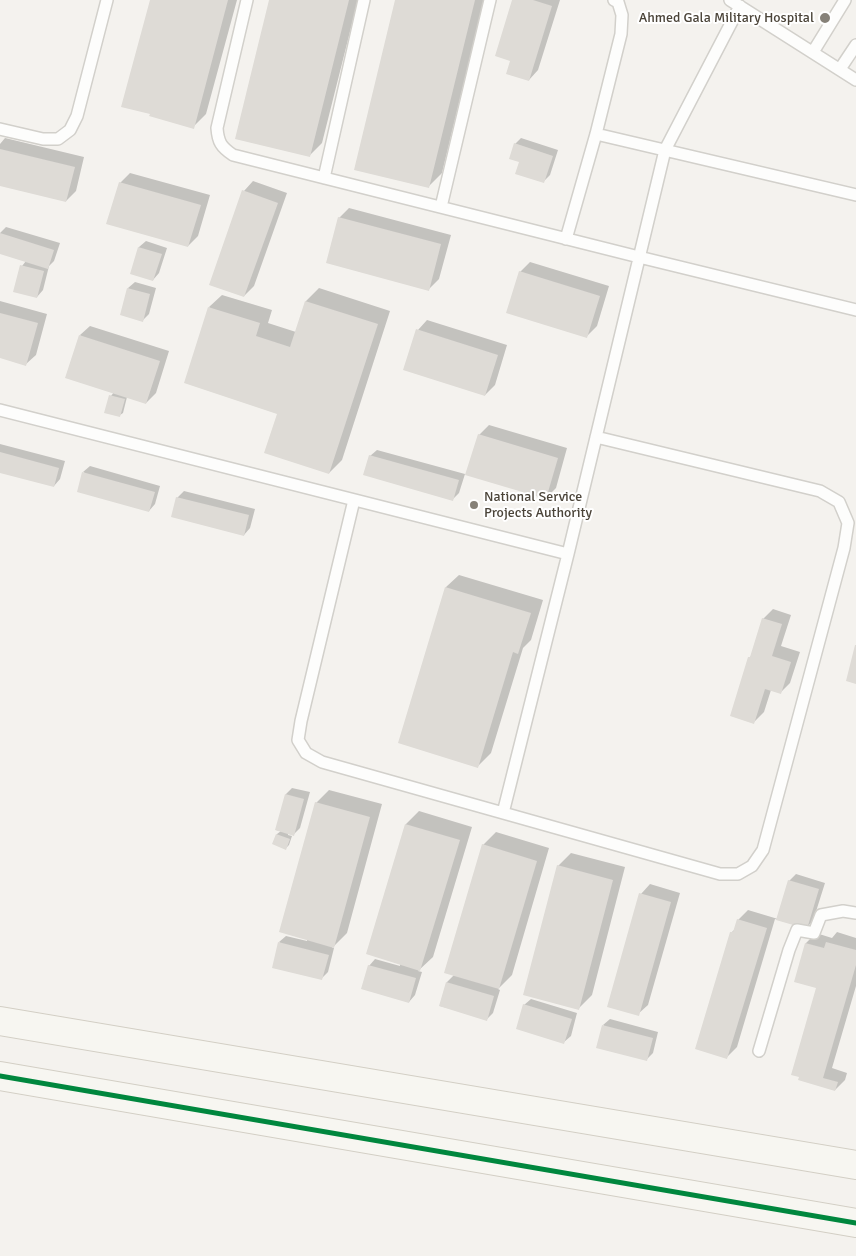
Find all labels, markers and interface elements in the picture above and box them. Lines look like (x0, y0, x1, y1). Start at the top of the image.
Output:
place label: Ahmed Gala Military Hospital (639, 10, 814, 26)
marker: Ahmed Gala Military Hospital (818, 11, 832, 25)
place label: National Service Projects Authority (484, 489, 592, 522)
marker: National Service Projects Authority (468, 499, 480, 511)

